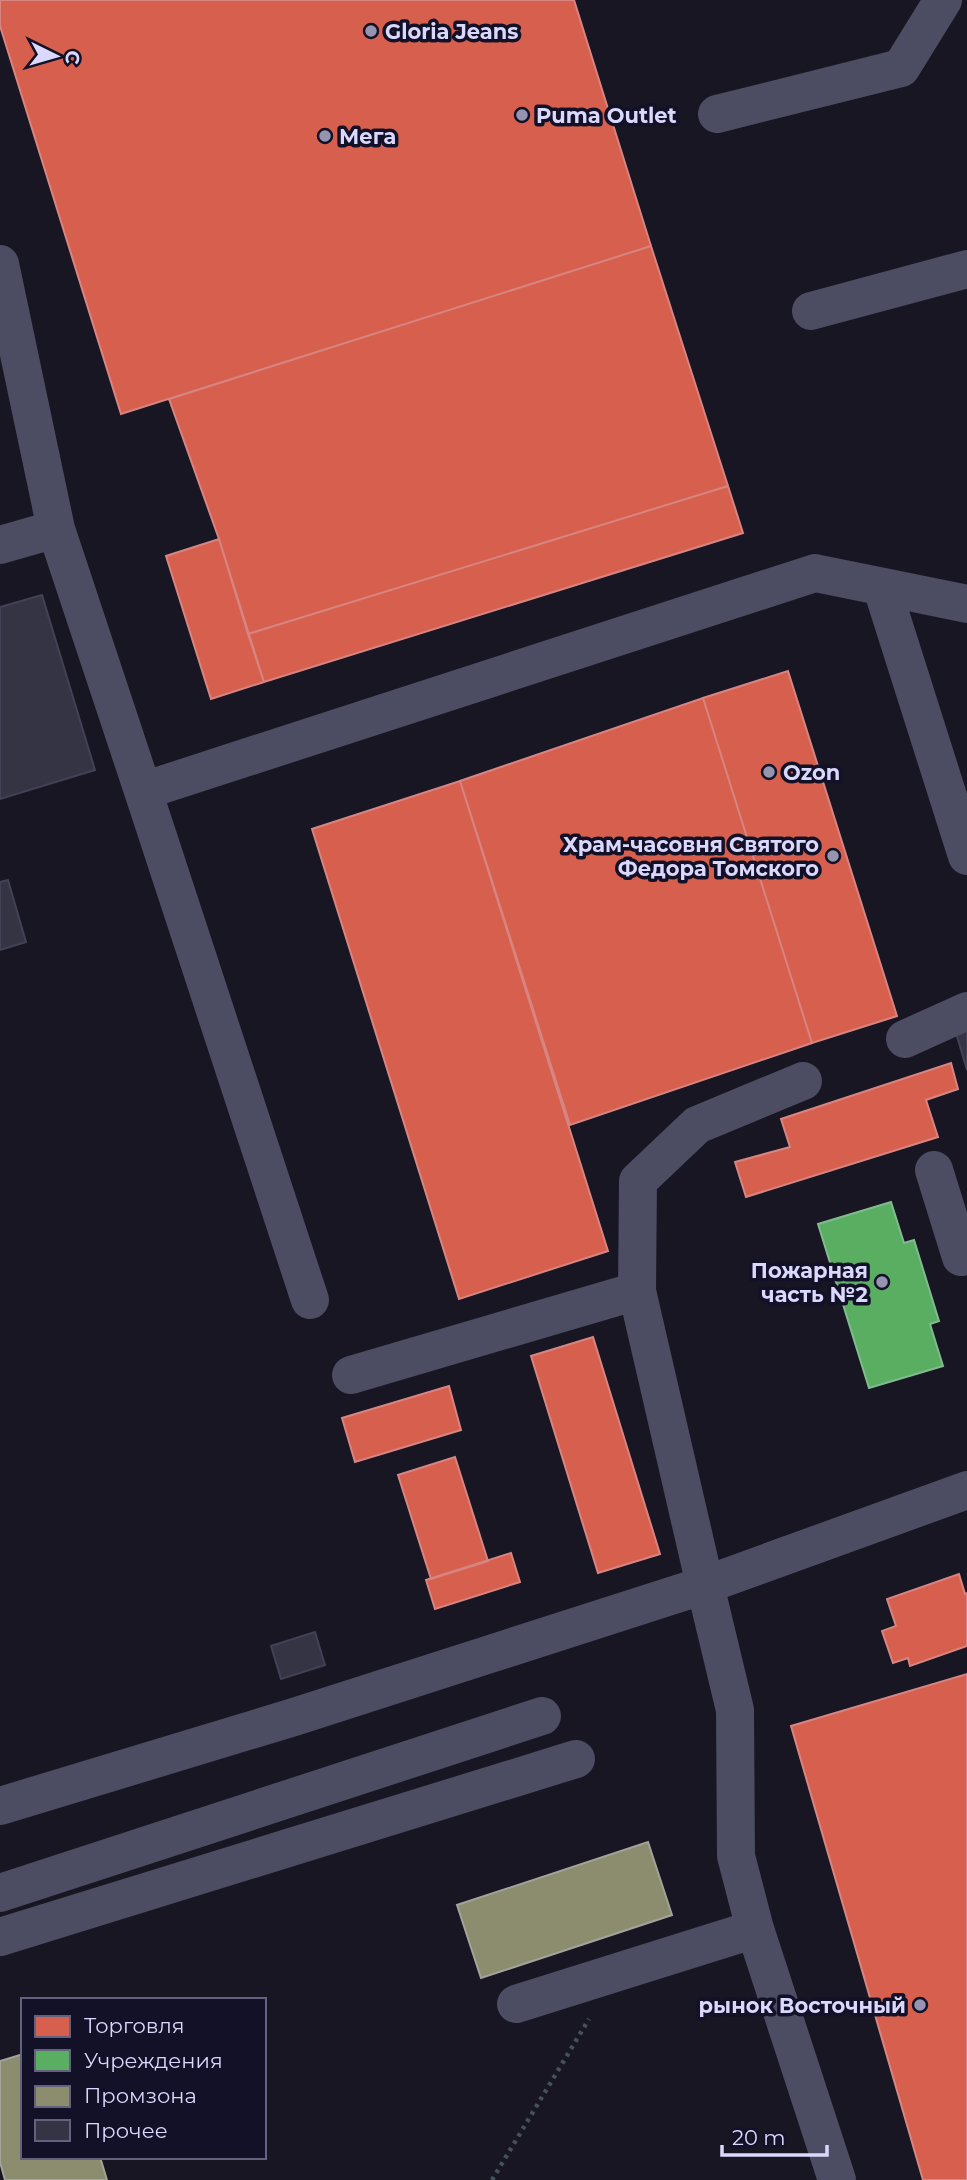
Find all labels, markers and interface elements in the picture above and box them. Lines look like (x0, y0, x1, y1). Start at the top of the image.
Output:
place label: Gloria Jeans (385, 19, 518, 44)
north arrow (21, 21, 91, 91)
marker: Gloria Jeans (363, 23, 379, 39)
text: С (60, 50, 84, 66)
place label: Puma Outlet (536, 103, 677, 128)
marker: Puma Outlet (514, 107, 530, 123)
place label: Мега (339, 124, 396, 149)
marker: Мега (317, 128, 333, 144)
place label: Ozon (783, 760, 840, 785)
marker: Ozon (761, 764, 777, 780)
place label: Храм-часовня Святого Федора Томского (563, 832, 819, 881)
marker: Храм-часовня Святого Федора Томского (825, 848, 841, 864)
place label: Пожарная часть №2 (751, 1258, 868, 1307)
marker: Пожарная часть №2 (874, 1274, 890, 1290)
place label: рынок Восточный (699, 1993, 906, 2018)
marker: рынок Восточный (912, 1997, 928, 2013)
legend (21, 1998, 266, 2159)
text: Торговля (84, 2013, 185, 2038)
text: Учреждения (84, 2048, 223, 2073)
text: Промзона (84, 2083, 197, 2108)
scale bar (722, 2114, 827, 2158)
text: Прочее (84, 2118, 168, 2143)
text: 20 m (732, 2125, 786, 2150)

